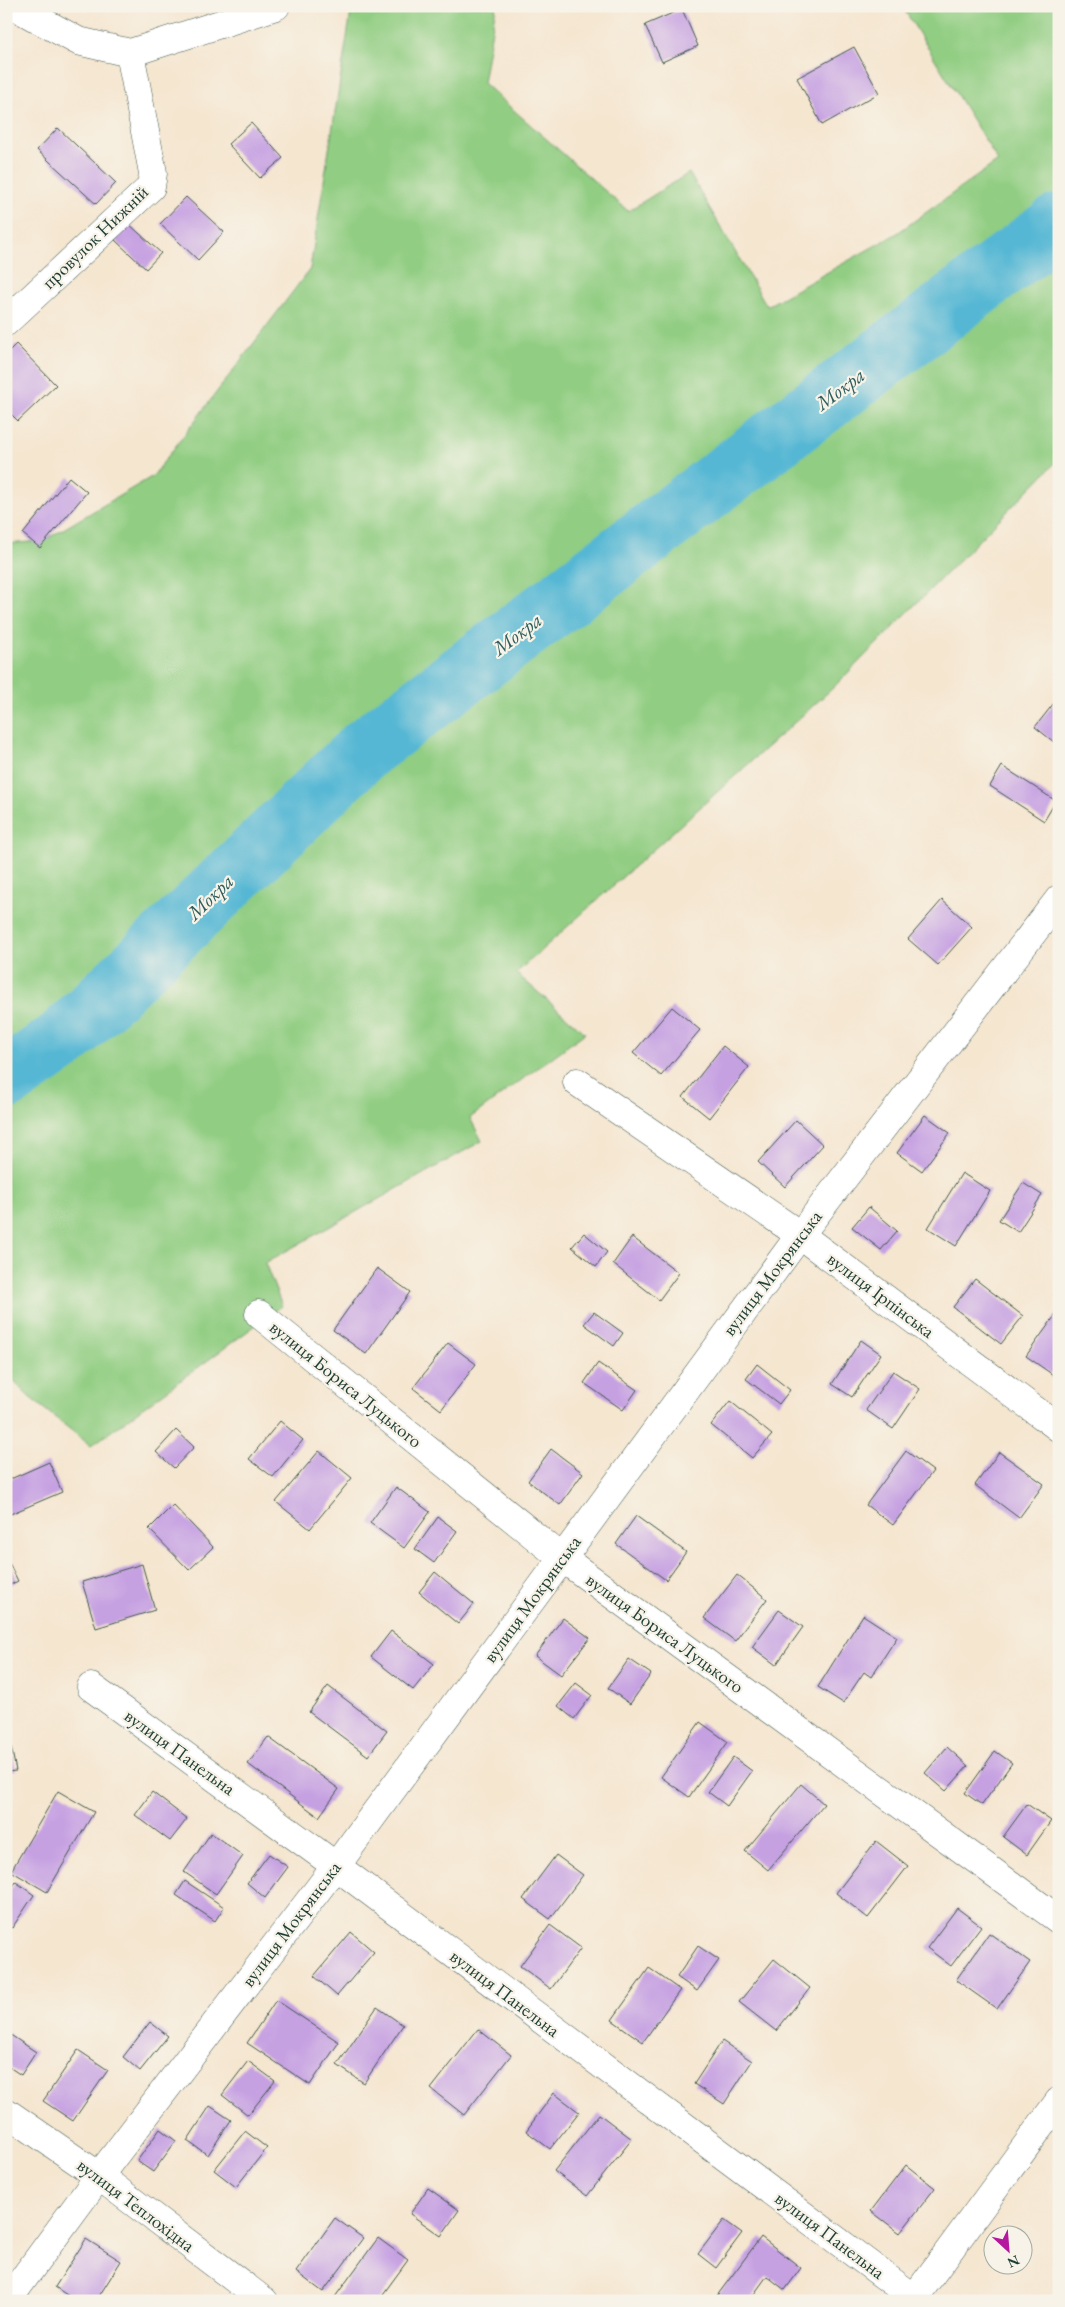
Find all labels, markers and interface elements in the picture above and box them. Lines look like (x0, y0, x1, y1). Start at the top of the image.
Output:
street label: провулок Нижній (36, 180, 154, 294)
water label: Мокра (809, 362, 870, 417)
water label: Мокра (486, 607, 547, 662)
water label: Мокра (180, 868, 239, 926)
street label: вулиця Мокрянська (717, 1205, 828, 1341)
street label: вулиця Ірпінська (822, 1246, 940, 1344)
street label: вулиця Бориса Луцького (265, 1315, 427, 1453)
street label: вулиця Мокрянська (477, 1530, 587, 1668)
street label: вулиця Бориса Луцького (581, 1567, 749, 1699)
street label: вулиця Панельна (119, 1703, 241, 1801)
street label: вулиця Мокрянська (236, 1856, 347, 1992)
street label: вулиця Панельна (445, 1943, 565, 2043)
street label: вулиця Теплохідна (72, 2152, 200, 2258)
street label: вулиця Панельна (770, 2185, 890, 2285)
north arrow (982, 2224, 1032, 2274)
text: N (1004, 2251, 1023, 2273)

